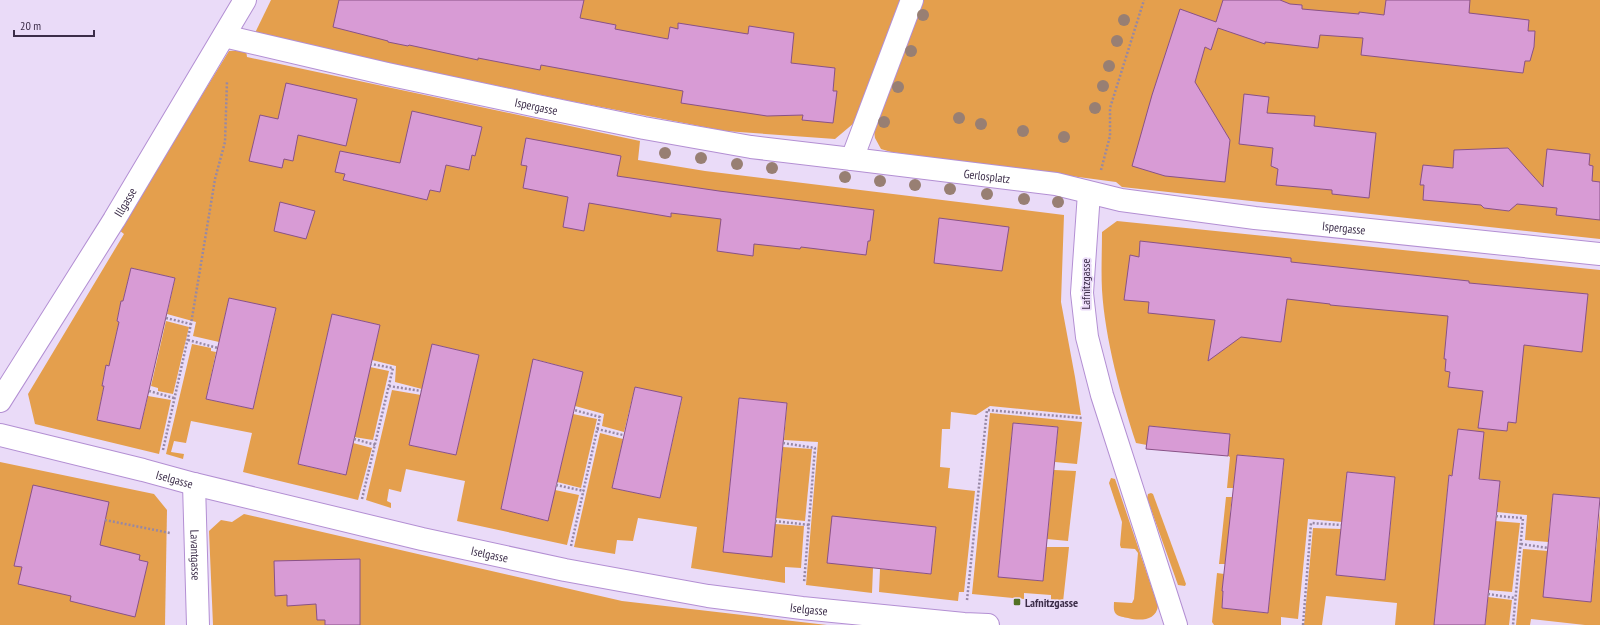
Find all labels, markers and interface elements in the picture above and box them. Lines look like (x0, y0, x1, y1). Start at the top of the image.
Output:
scale bar (14, 12, 94, 38)
text: 20 m (20, 18, 41, 33)
street label: Ispergasse (513, 94, 559, 118)
street label: Gerlosplatz (963, 165, 1011, 186)
street label: Illgasse (110, 184, 139, 219)
street label: Ispergasse (1322, 218, 1366, 237)
street label: Lafnitzgasse (1078, 258, 1093, 310)
street label: Iselgasse (154, 466, 195, 491)
street label: Lavantgasse (188, 529, 204, 581)
street label: Iselgasse (470, 542, 510, 565)
place label: Lafnitzgasse (1025, 595, 1078, 610)
marker: Lafnitzgasse (1012, 597, 1022, 607)
street label: Iselgasse (789, 599, 828, 618)

